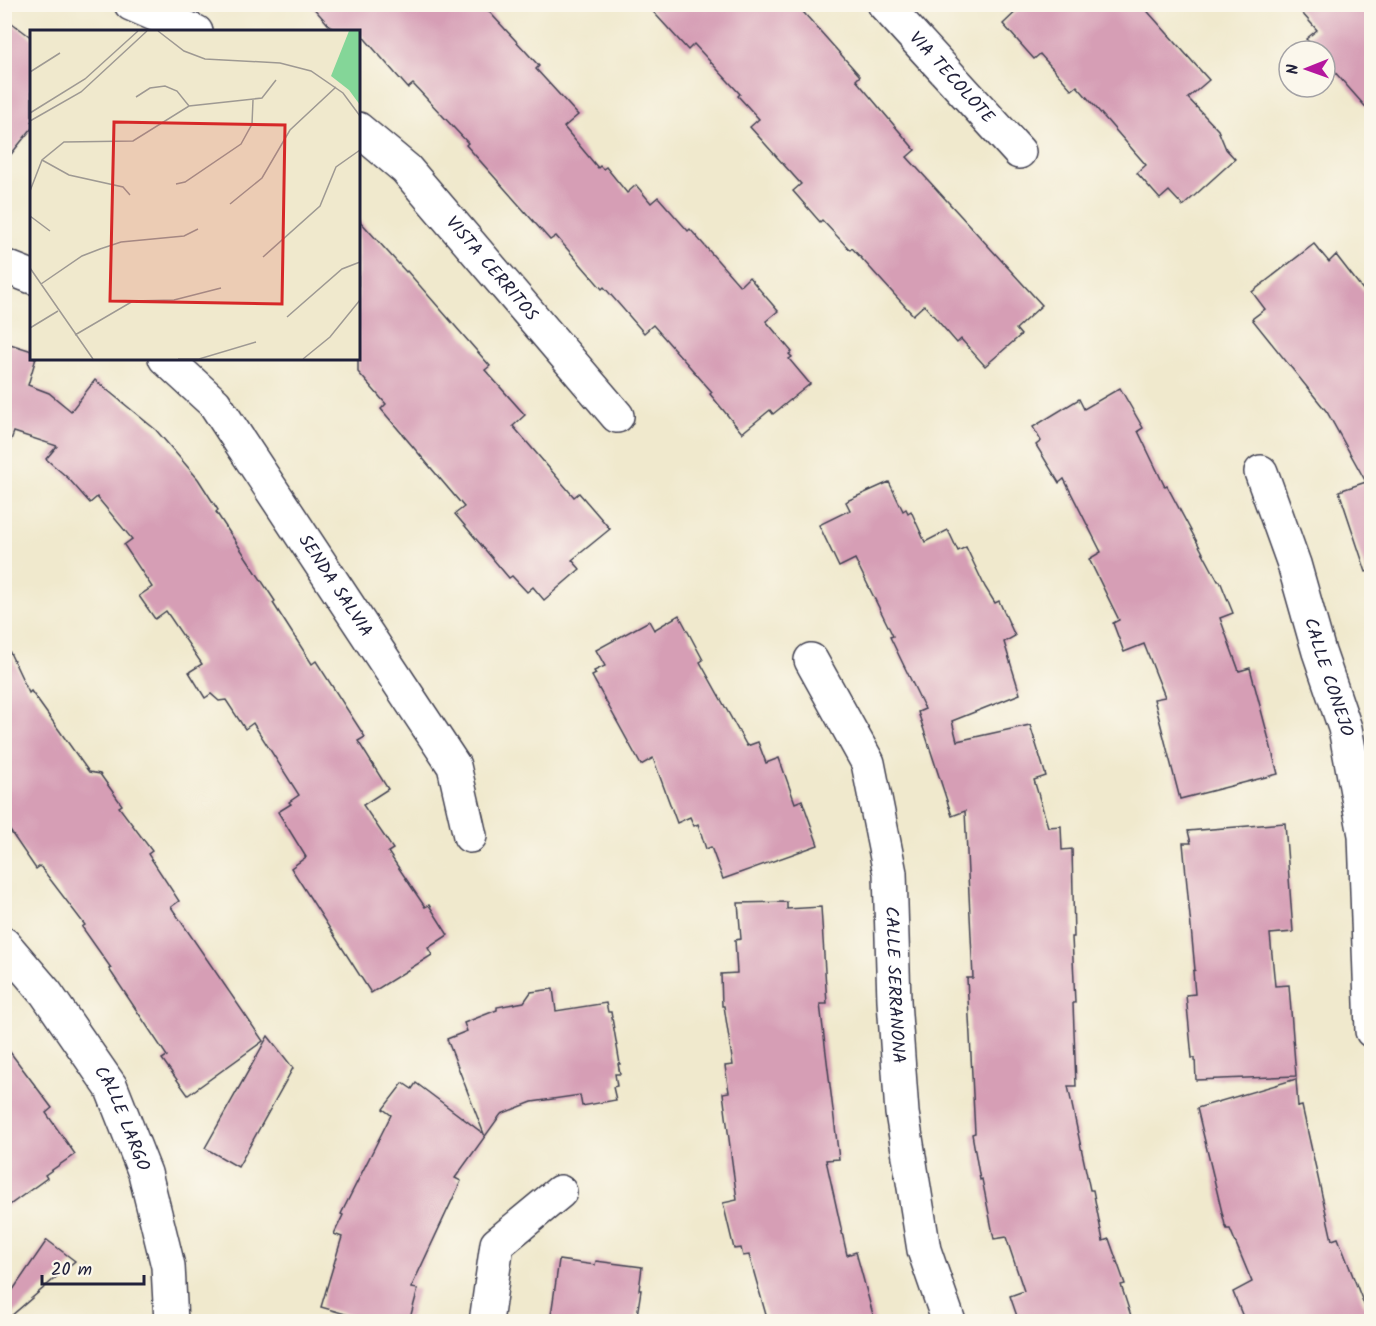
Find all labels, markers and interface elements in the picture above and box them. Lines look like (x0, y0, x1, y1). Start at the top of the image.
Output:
street label: VIA TECOLOTE (901, 25, 1002, 131)
inset map (30, 30, 360, 360)
north arrow (1277, 39, 1337, 99)
text: N (1281, 64, 1306, 75)
street label: VISTA CERRITOS (438, 210, 545, 328)
street label: SENDA SALVIA (290, 529, 380, 643)
street label: CALLE CONEJO (1296, 615, 1361, 739)
street label: CALLE SERRANONA (877, 906, 913, 1065)
street label: CALLE LARGO (86, 1060, 157, 1175)
scale bar (42, 1248, 144, 1286)
text: 20 m (51, 1256, 92, 1285)

